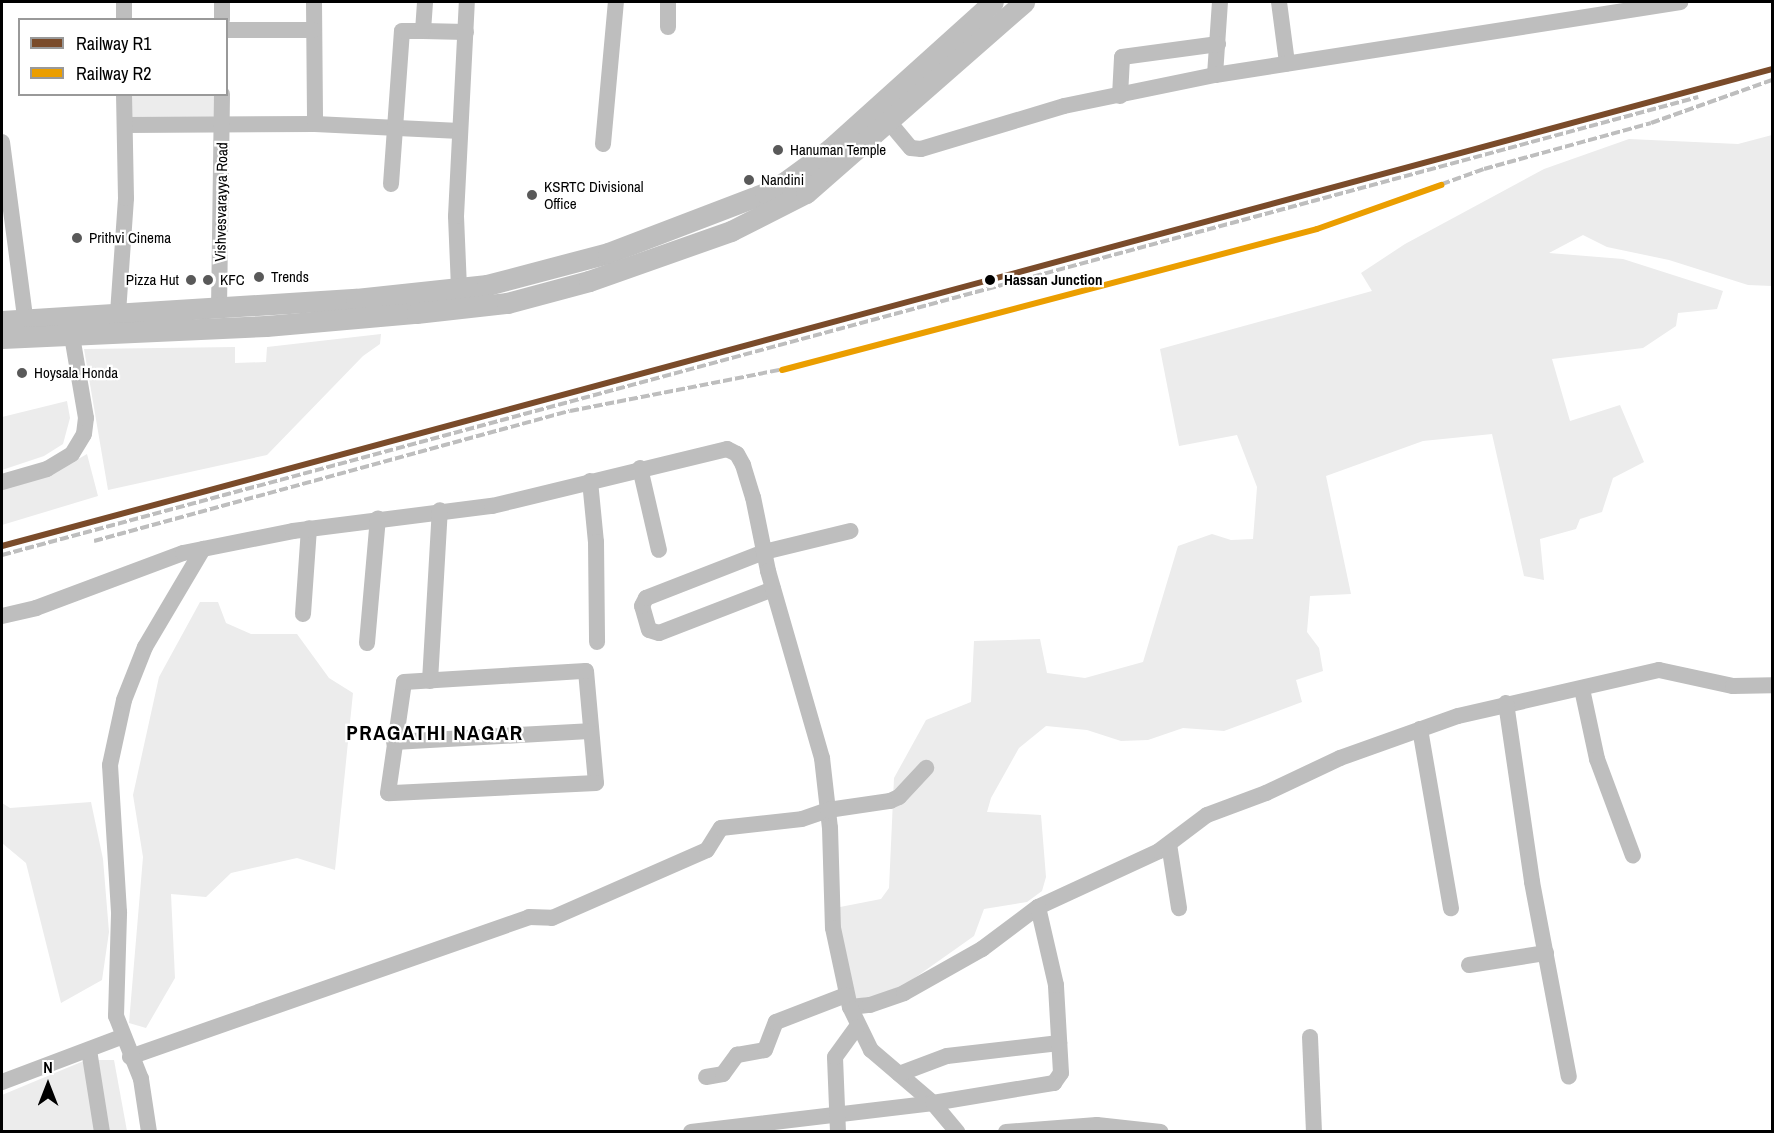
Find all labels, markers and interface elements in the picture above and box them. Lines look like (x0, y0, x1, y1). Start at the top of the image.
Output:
legend (18, 18, 228, 96)
text: Railway R1 (76, 31, 151, 56)
text: Railway R2 (76, 61, 151, 86)
place label: Hanuman Temple (790, 141, 886, 159)
street label: Vishvesvarayya Road (211, 142, 231, 262)
marker: Hanuman Temple (771, 143, 785, 157)
place label: Nandini (761, 171, 804, 189)
marker: Nandini (742, 173, 756, 187)
place label: KSRTC Divisional Office (544, 177, 644, 212)
marker: KSRTC Divisional Office (525, 188, 539, 202)
place label: Prithvi Cinema (89, 229, 171, 247)
marker: Prithvi Cinema (70, 231, 84, 245)
place label: Trends (271, 268, 309, 286)
marker: Trends (252, 270, 266, 284)
place label: Pizza Hut (126, 271, 179, 289)
place label: KFC (220, 271, 245, 289)
marker: Hassan Junction (981, 271, 999, 289)
place label: Hassan Junction (1004, 271, 1102, 289)
marker: Pizza Hut (184, 273, 198, 287)
marker: KFC (201, 273, 215, 287)
place label: Hoysala Honda (34, 364, 118, 382)
marker: Hoysala Honda (15, 366, 29, 380)
district label: PRAGATHI NAGAR (346, 720, 524, 746)
north arrow (18, 1055, 78, 1115)
text: N (43, 1056, 53, 1078)

